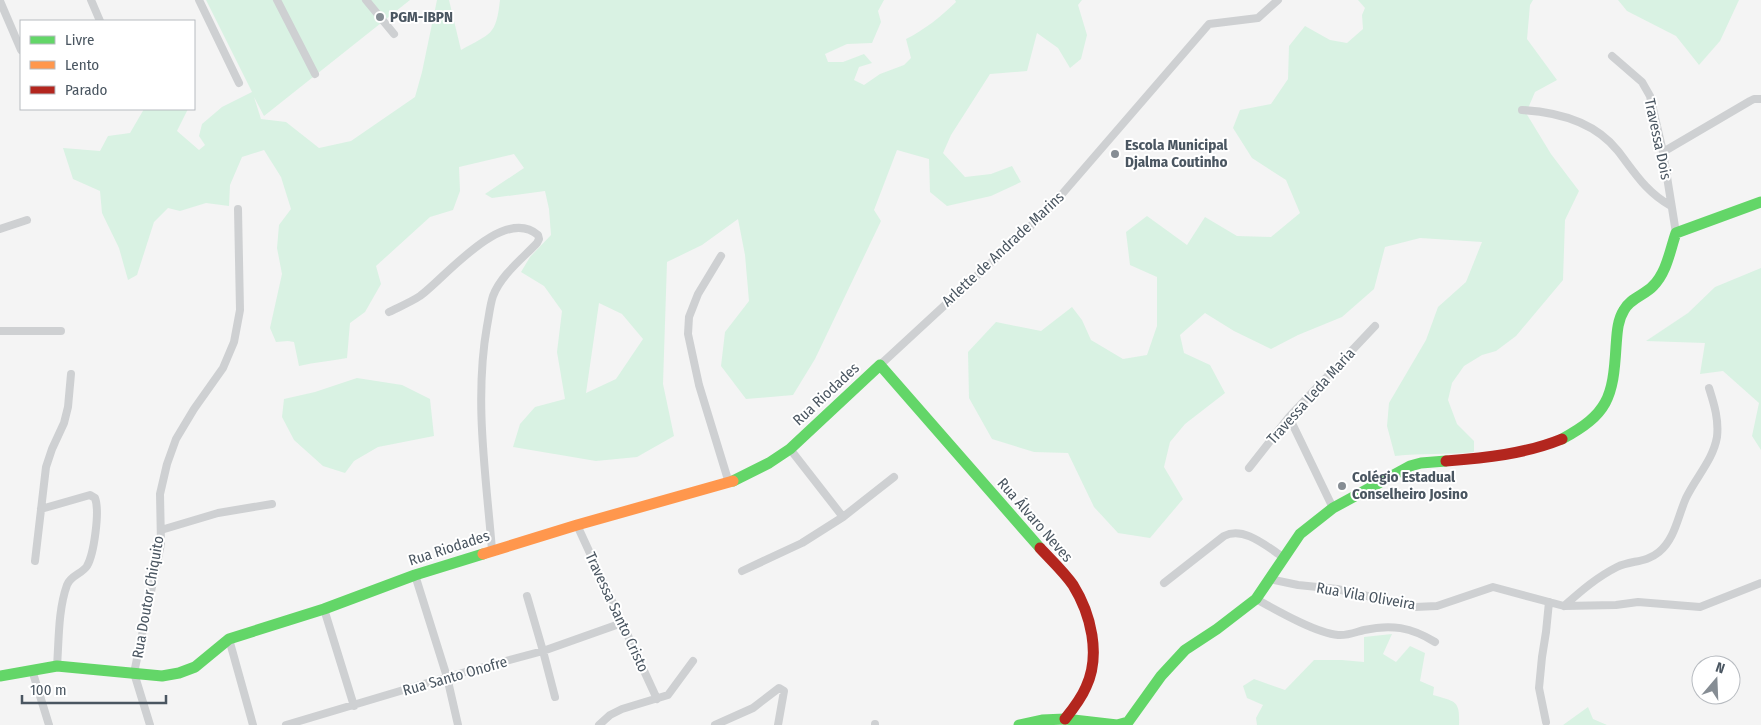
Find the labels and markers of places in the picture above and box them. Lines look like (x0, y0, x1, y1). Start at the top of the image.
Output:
place label: PGM-IBPN (390, 8, 453, 26)
marker: PGM-IBPN (374, 11, 386, 23)
place label: Escola Municipal Djalma Coutinho (1125, 136, 1229, 171)
marker: Escola Municipal Djalma Coutinho (1109, 148, 1121, 160)
place label: Colégio Estadual Conselheiro Josino (1352, 468, 1468, 503)
marker: Colégio Estadual Conselheiro Josino (1336, 480, 1348, 492)

